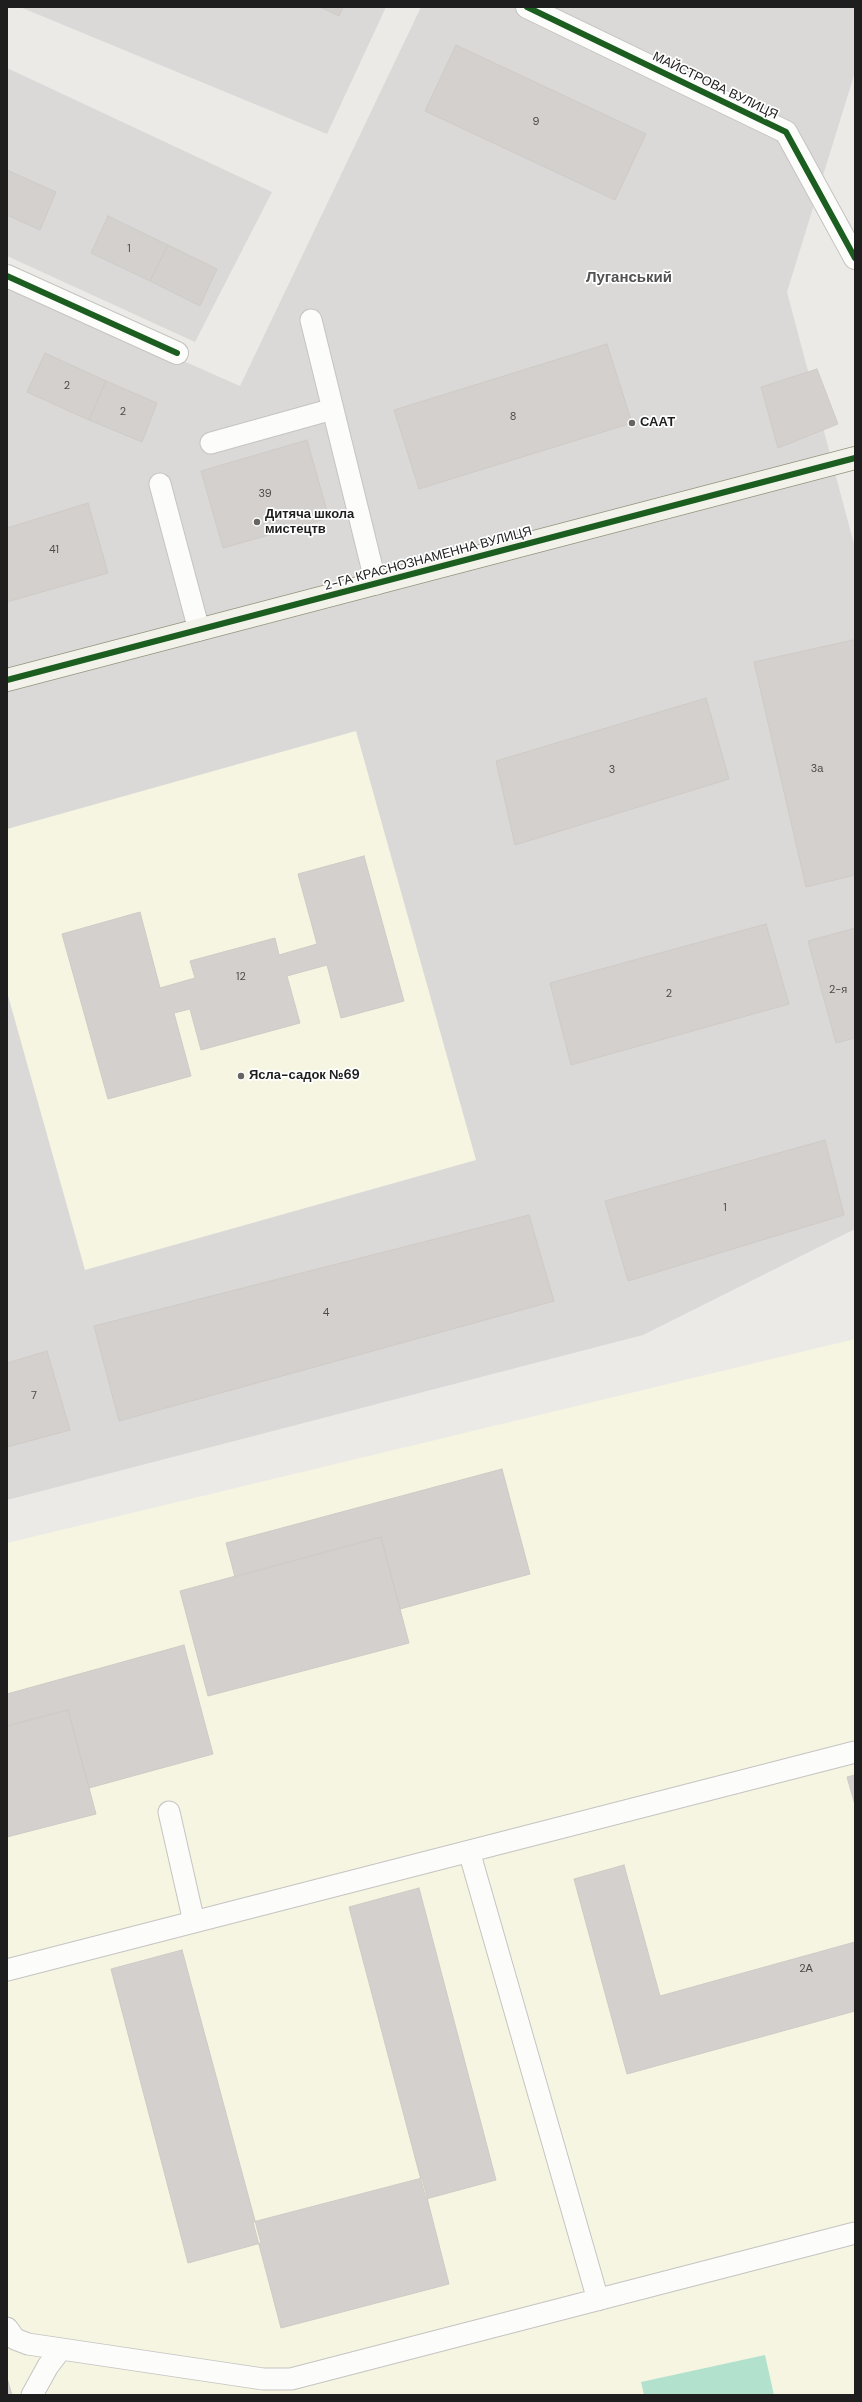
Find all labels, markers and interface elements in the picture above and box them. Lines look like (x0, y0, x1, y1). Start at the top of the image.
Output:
street label: МАЙСТРОВА ВУЛИЦЯ (650, 49, 780, 123)
house number: 9 (533, 115, 539, 129)
house number: 1 (127, 242, 131, 256)
district label: Луганський (586, 269, 672, 287)
house number: 2 (64, 379, 70, 393)
house number: 2 (120, 405, 126, 419)
house number: 8 (510, 410, 516, 424)
place label: СААТ (640, 415, 675, 431)
marker: СААТ (627, 418, 637, 428)
house number: 39 (258, 487, 272, 501)
place label: Дитяча школа мистецтв (265, 507, 354, 538)
marker: Дитяча школа мистецтв (252, 517, 262, 527)
street label: 2-ГА КРАСНОЗНАМЕННА ВУЛИЦЯ (322, 524, 534, 594)
house number: 41 (49, 543, 59, 557)
house number: 3а (811, 762, 823, 776)
house number: 3 (609, 763, 615, 777)
house number: 12 (236, 970, 246, 984)
house number: 2-я (829, 983, 847, 997)
house number: 2 (666, 987, 672, 1001)
place label: Ясла-садок №69 (249, 1068, 360, 1084)
marker: Ясла-садок №69 (236, 1071, 246, 1081)
house number: 1 (723, 1201, 727, 1215)
house number: 4 (323, 1306, 329, 1320)
house number: 7 (31, 1389, 37, 1403)
house number: 2А (799, 1962, 813, 1976)

